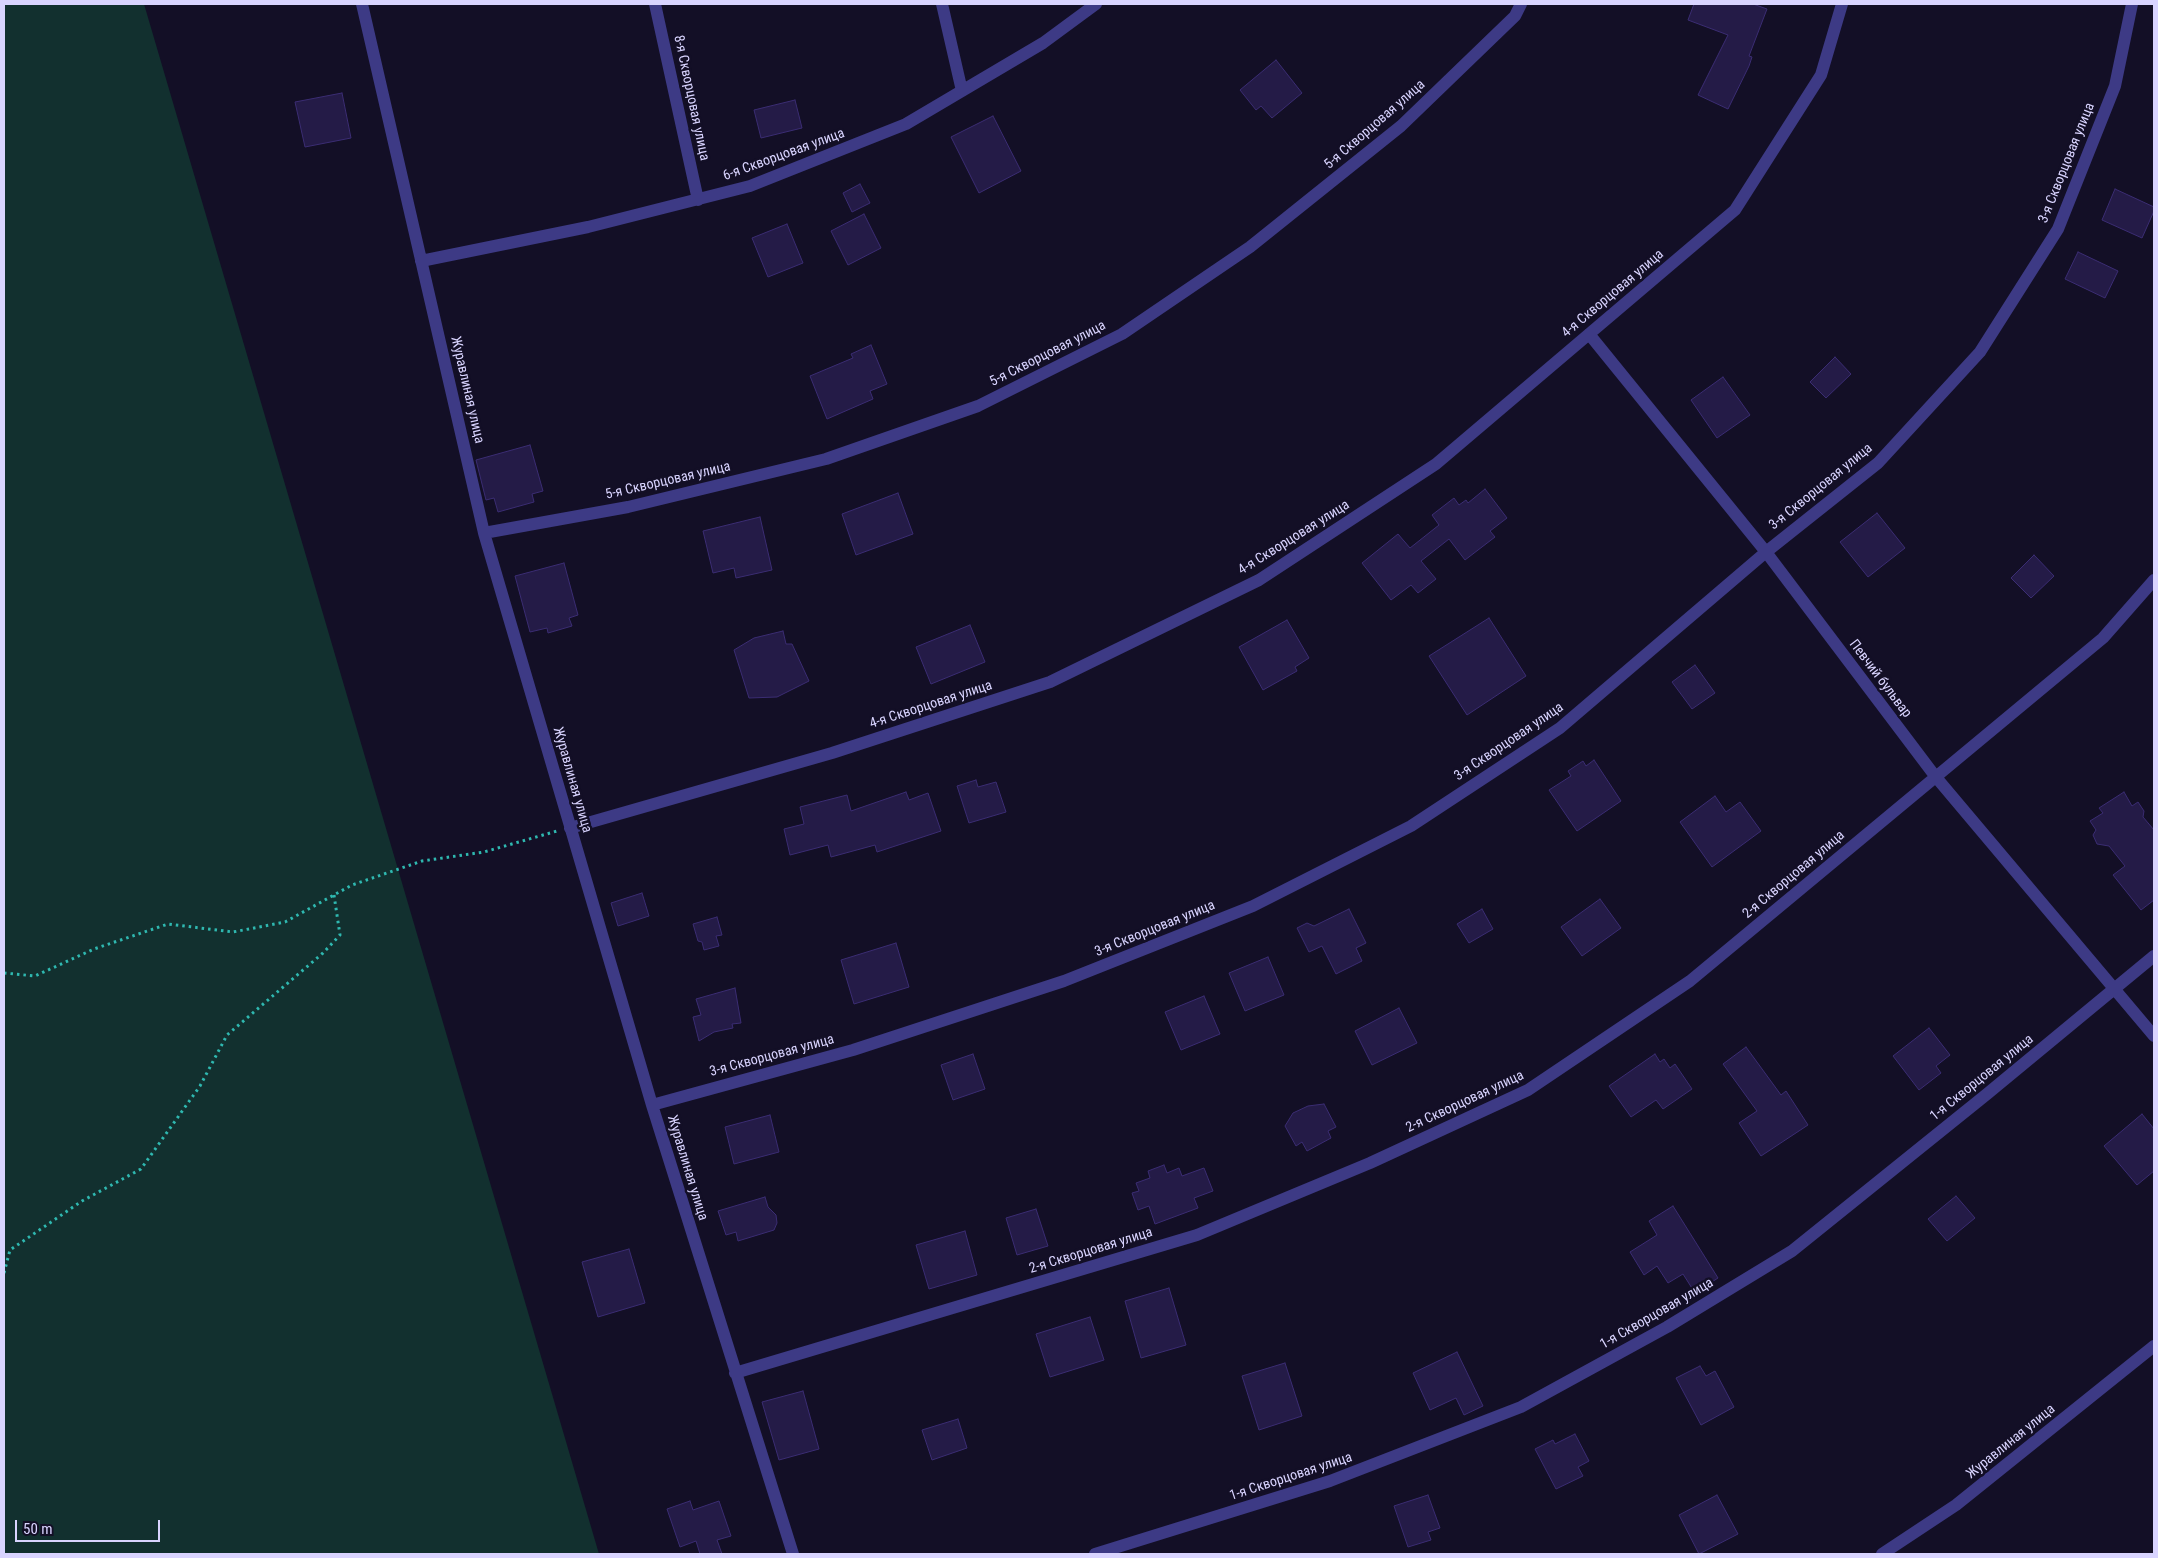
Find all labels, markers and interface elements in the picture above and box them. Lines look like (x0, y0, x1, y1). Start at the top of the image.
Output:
street label: 8-я Скворцовая улица (669, 34, 713, 162)
street label: 5-я Скворцовая улица (1321, 77, 1429, 173)
street label: 3-я Скворцовая улица (2035, 101, 2099, 225)
street label: 6-я Скворцовая улица (721, 125, 847, 185)
street label: 4-я Скворцовая улица (1559, 246, 1667, 342)
street label: 5-я Скворцовая улица (987, 317, 1109, 391)
street label: Журавлиная улица (447, 335, 487, 445)
street label: 3-я Скворцовая улица (1766, 440, 1876, 534)
street label: 5-я Скворцовая улица (604, 458, 732, 504)
street label: 4-я Скворцовая улица (1235, 497, 1353, 579)
street label: Певчий бульвар (1845, 637, 1915, 721)
street label: 4-я Скворцовая улица (868, 677, 994, 733)
street label: 3-я Скворцовая улица (1451, 699, 1567, 785)
street label: Журавлиная улица (549, 725, 595, 835)
street label: 2-я Скворцовая улица (1740, 827, 1848, 923)
street label: 3-я Скворцовая улица (1093, 897, 1217, 961)
street label: 3-я Скворцовая улица (708, 1031, 836, 1081)
street label: 1-я Скворцовая улица (1927, 1031, 2037, 1125)
street label: 2-я Скворцовая улица (1403, 1067, 1527, 1137)
street label: Журавлиная улица (663, 1113, 711, 1223)
street label: 2-я Скворцовая улица (1027, 1224, 1155, 1278)
street label: 1-я Скворцовая улица (1597, 1275, 1717, 1353)
street label: Журавлиная улица (1963, 1401, 2059, 1483)
street label: 1-я Скворцовая улица (1228, 1449, 1354, 1505)
scale bar (18, 1510, 162, 1542)
text: 50 m (23, 1520, 53, 1538)

